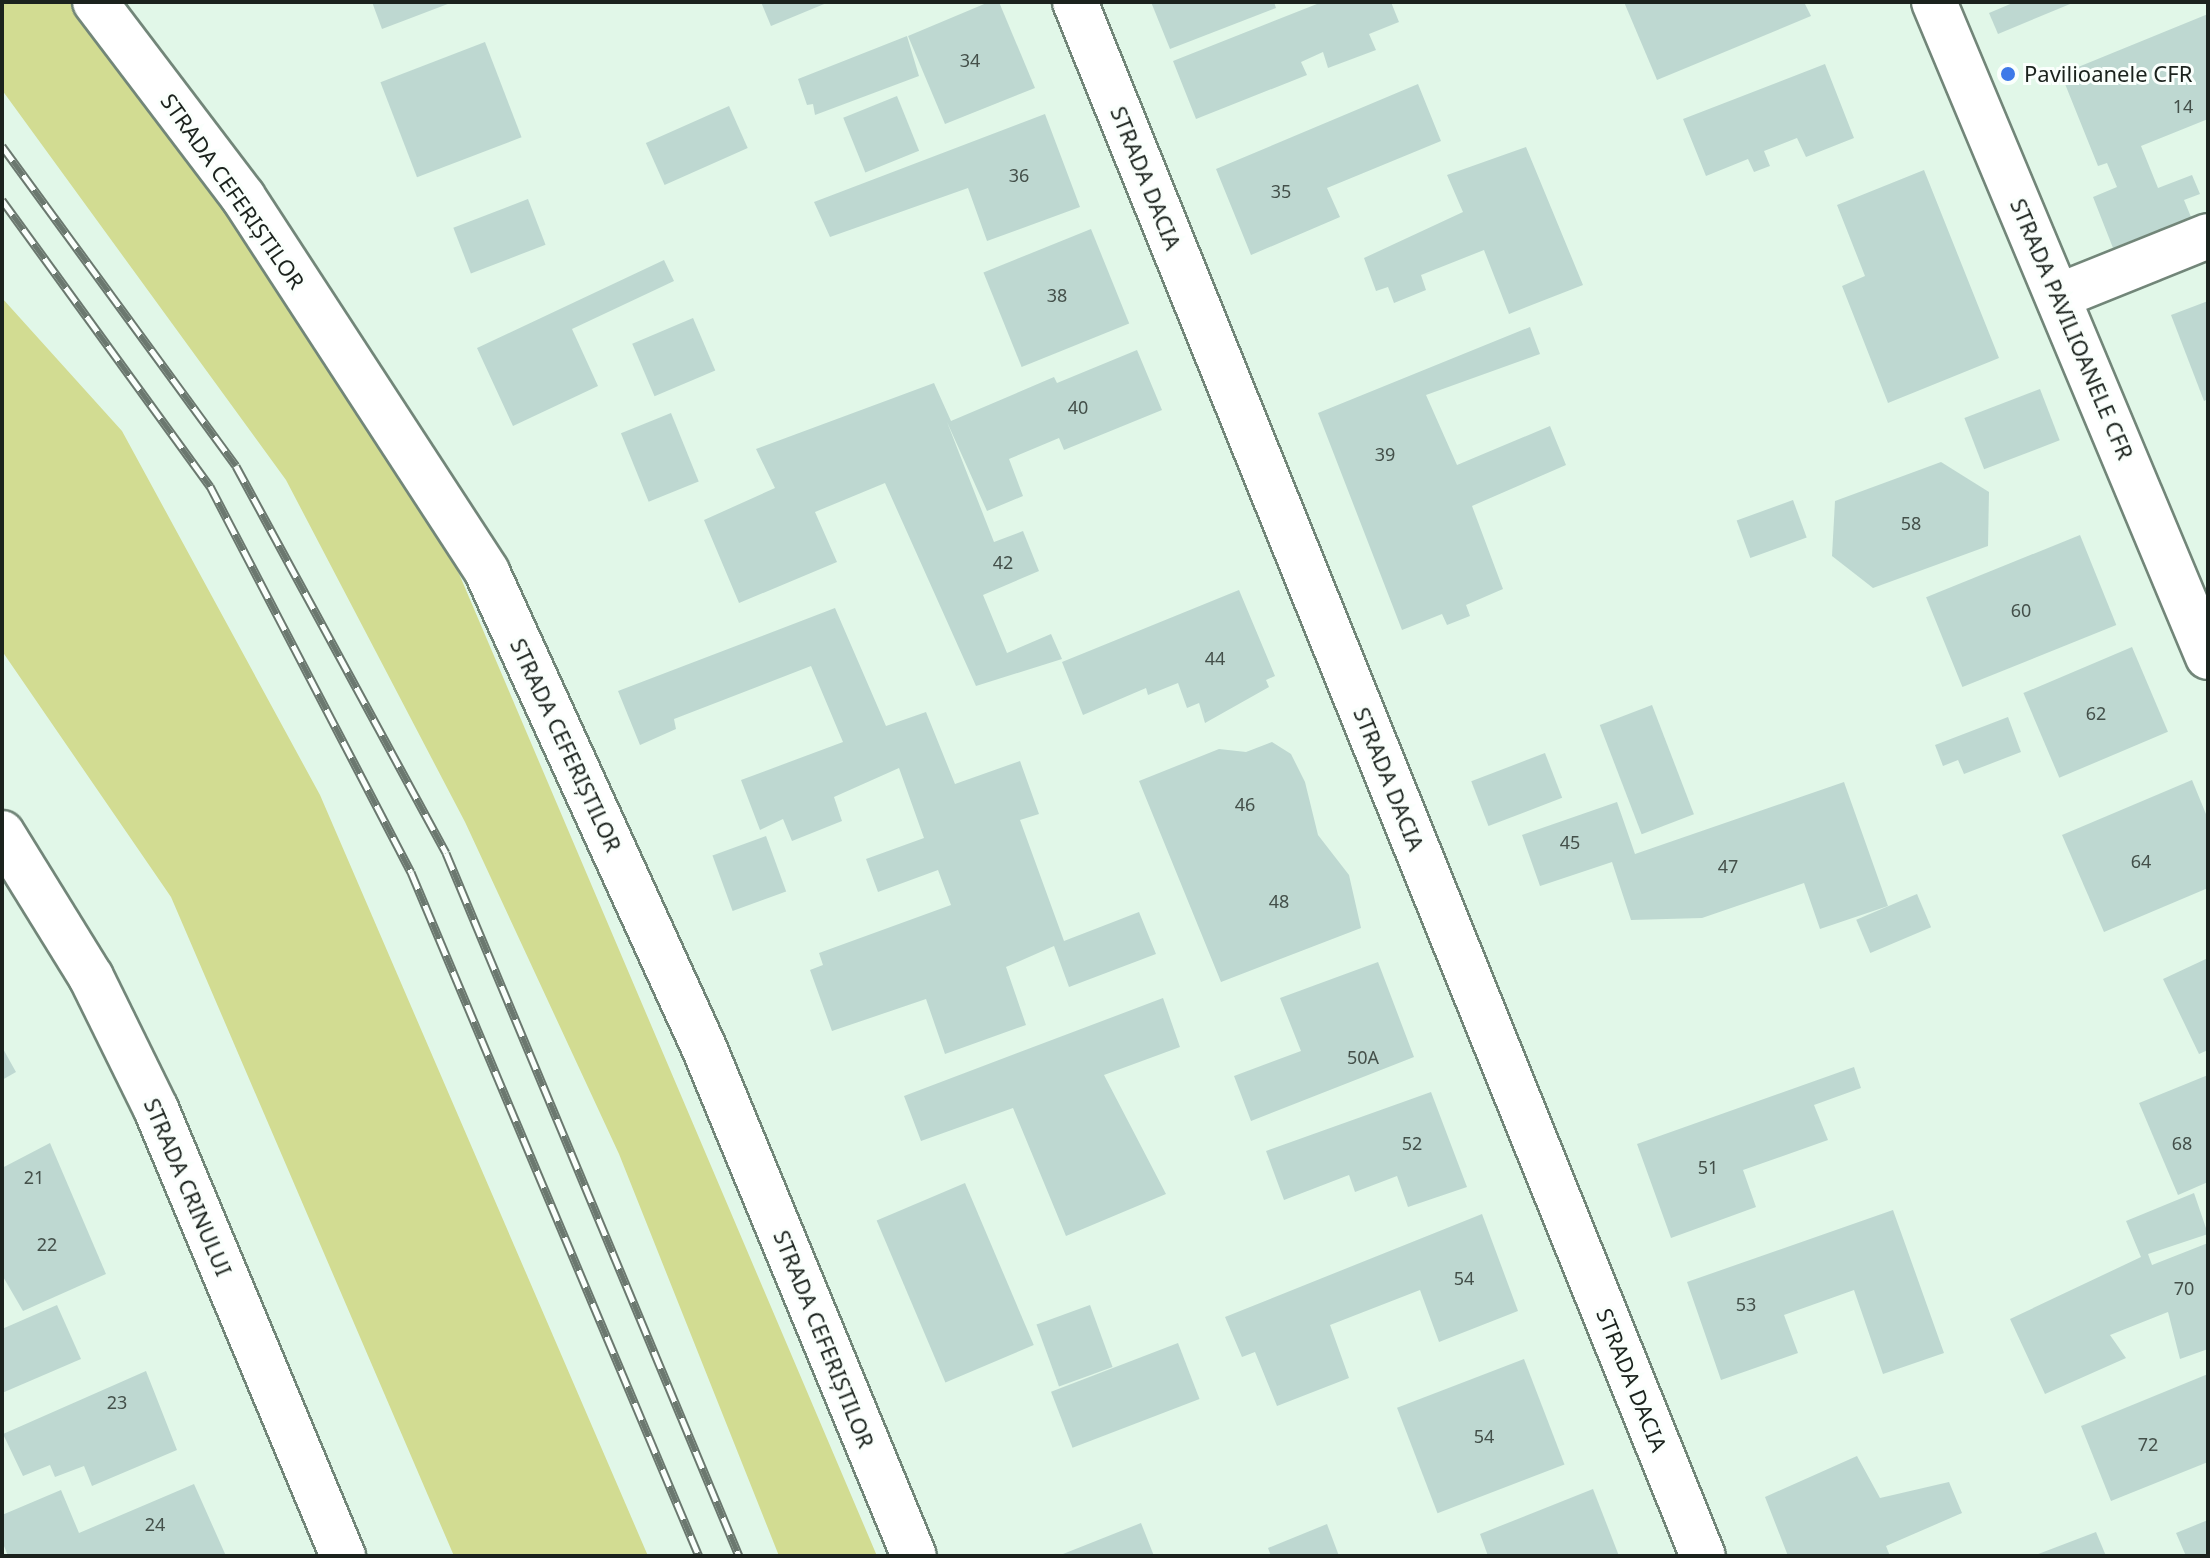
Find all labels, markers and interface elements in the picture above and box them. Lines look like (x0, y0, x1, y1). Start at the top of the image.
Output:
house number: 34 (960, 49, 980, 71)
place label: Pavilioanele CFR (2024, 61, 2192, 87)
marker: Pavilioanele CFR (1999, 65, 2017, 83)
street label: STRADA CEFERIȘTILOR (156, 88, 310, 294)
house number: 14 (2173, 95, 2193, 117)
street label: STRADA DACIA (1105, 103, 1187, 253)
house number: 36 (1009, 164, 1029, 186)
house number: 35 (1271, 180, 1291, 202)
street label: STRADA PAVILIOANELE CFR (2005, 195, 2139, 463)
house number: 38 (1047, 284, 1067, 306)
house number: 40 (1068, 396, 1088, 418)
house number: 39 (1375, 443, 1395, 465)
house number: 58 (1901, 512, 1921, 534)
house number: 42 (993, 551, 1013, 573)
house number: 60 (2011, 599, 2031, 621)
street label: STRADA CEFERIȘTILOR (505, 634, 627, 856)
house number: 44 (1205, 647, 1225, 669)
house number: 62 (2086, 702, 2106, 724)
street label: STRADA DACIA (1348, 704, 1430, 854)
house number: 46 (1235, 793, 1255, 815)
house number: 45 (1560, 831, 1580, 853)
house number: 64 (2131, 850, 2151, 872)
house number: 47 (1718, 855, 1738, 877)
house number: 48 (1269, 890, 1289, 912)
house number: 50A (1347, 1046, 1379, 1068)
street label: STRADA CRINULUI (139, 1094, 237, 1280)
house number: 52 (1402, 1132, 1422, 1154)
house number: 68 (2172, 1132, 2192, 1154)
house number: 51 (1698, 1156, 1718, 1178)
house number: 21 (24, 1166, 44, 1188)
street label: STRADA CEFERIȘTILOR (768, 1226, 880, 1452)
house number: 22 (37, 1233, 57, 1255)
house number: 54 (1454, 1267, 1474, 1289)
house number: 70 (2174, 1277, 2194, 1299)
house number: 53 (1736, 1293, 1756, 1315)
street label: STRADA DACIA (1591, 1305, 1673, 1455)
house number: 23 (107, 1391, 127, 1413)
house number: 54 (1474, 1425, 1494, 1447)
house number: 72 (2138, 1433, 2158, 1455)
house number: 24 (145, 1513, 165, 1535)

